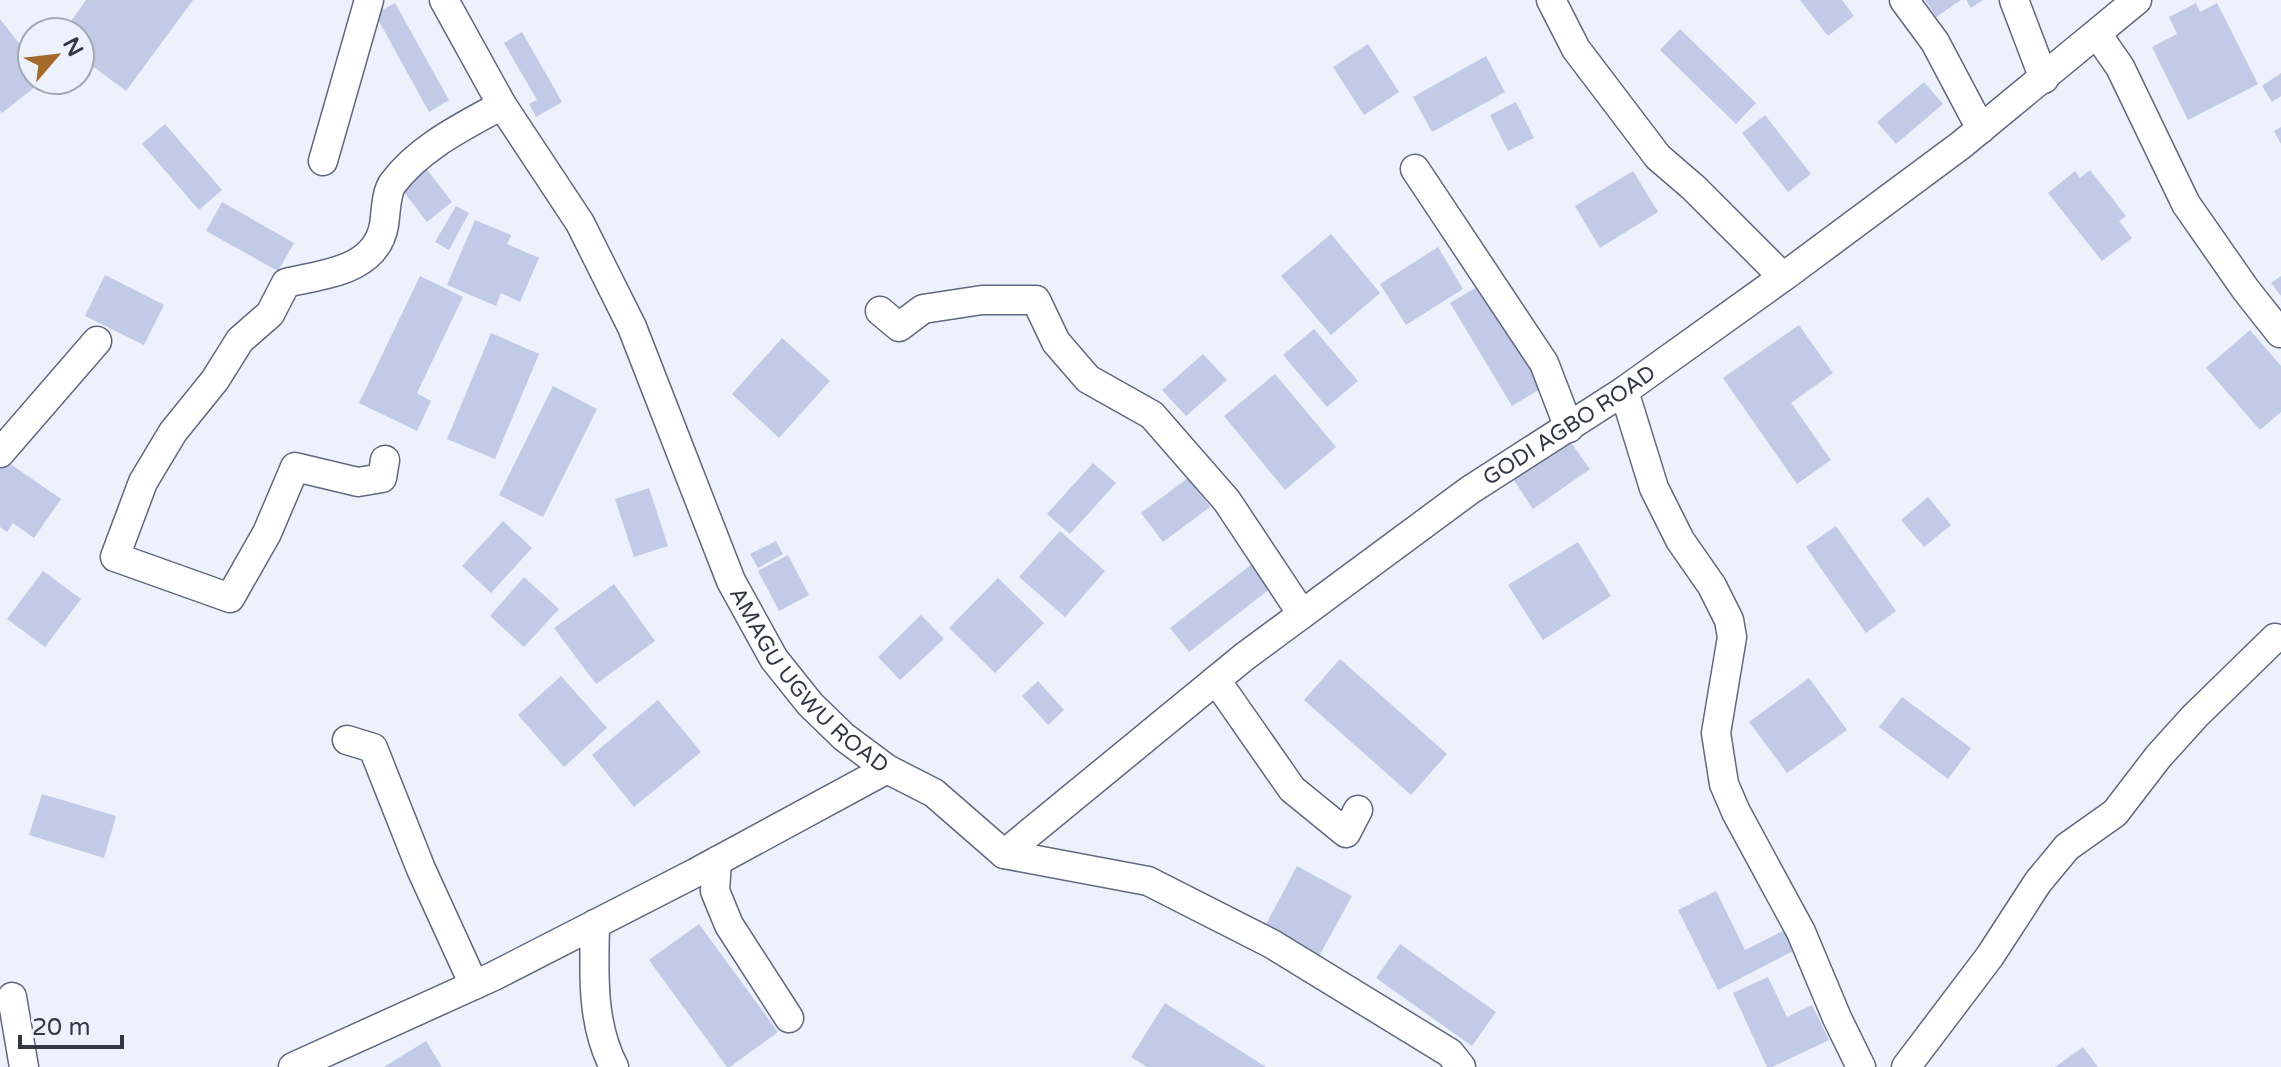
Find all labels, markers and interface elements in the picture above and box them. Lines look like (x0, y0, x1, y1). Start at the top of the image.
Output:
north arrow (16, 16, 96, 96)
text: N (57, 33, 88, 61)
street label: GODI AGBO ROAD (1478, 360, 1661, 491)
street label: AMAGU UGWU ROAD (724, 583, 894, 779)
scale bar (20, 999, 122, 1049)
text: 20 m (32, 1013, 90, 1042)

